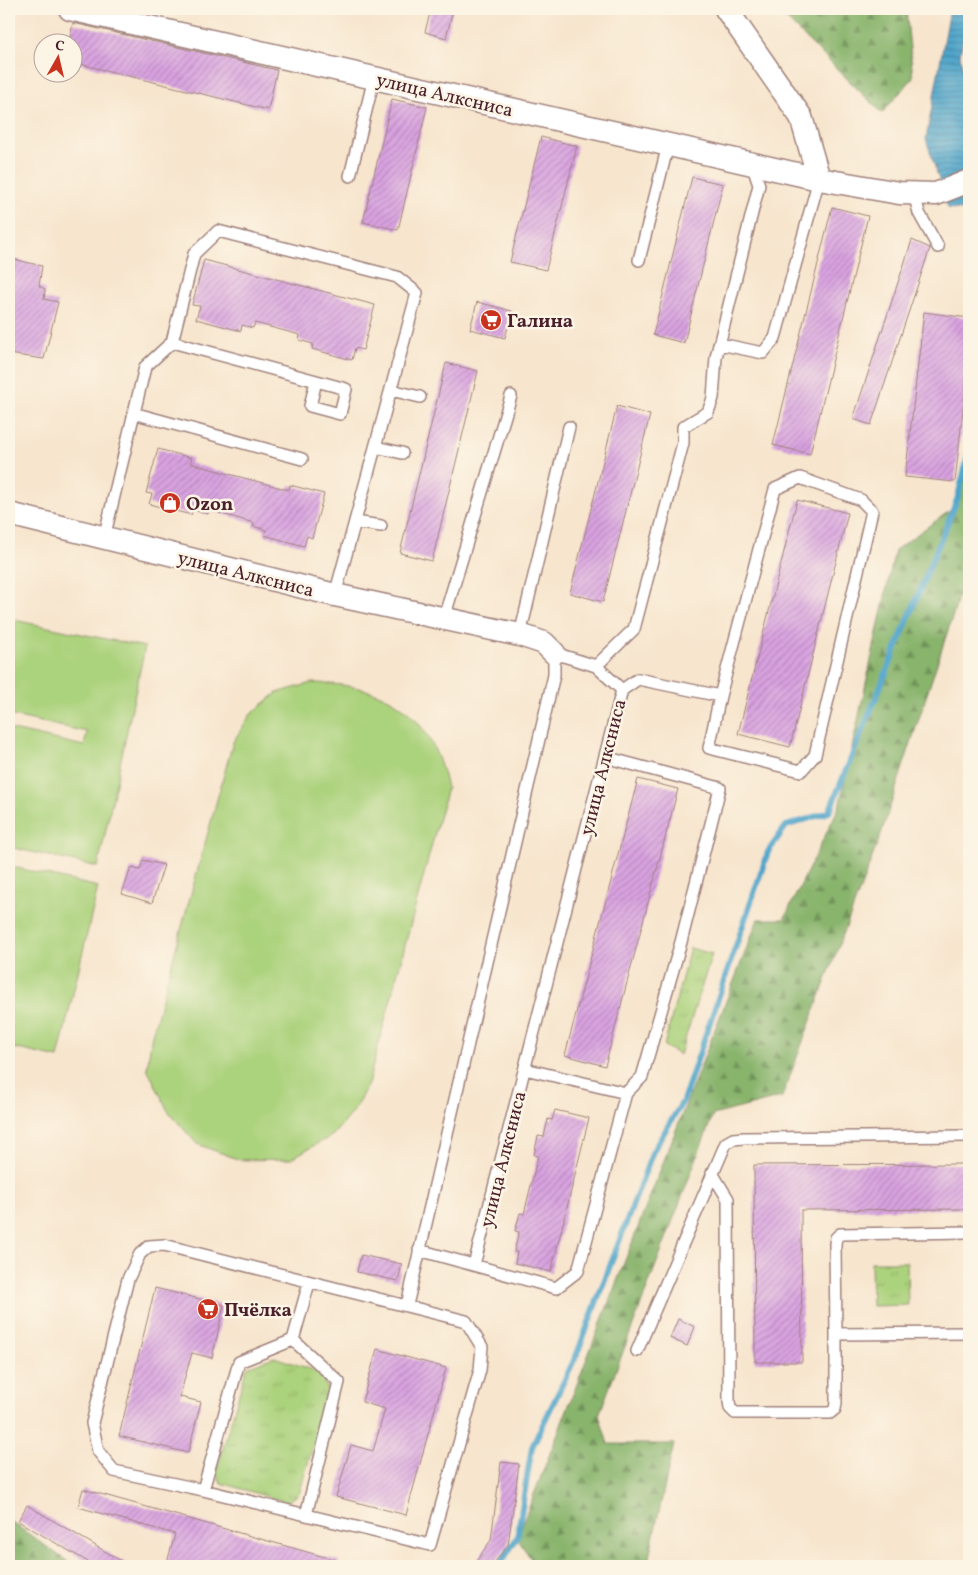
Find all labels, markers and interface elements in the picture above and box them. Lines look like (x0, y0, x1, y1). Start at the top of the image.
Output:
north arrow (32, 32, 82, 82)
text: С (54, 37, 65, 57)
street label: улица Алксниса (373, 68, 516, 124)
supermarket icon: Галина (479, 308, 503, 332)
place label: Галина (507, 309, 573, 335)
shop icon: Ozon (158, 491, 182, 515)
place label: Ozon (186, 492, 233, 518)
street label: улица Алксниса (175, 545, 317, 604)
street label: улица Алксниса (574, 696, 633, 838)
street label: улица Алксниса (474, 1088, 533, 1230)
supermarket icon: Пчёлка (196, 1297, 220, 1321)
place label: Пчёлка (224, 1298, 292, 1324)

